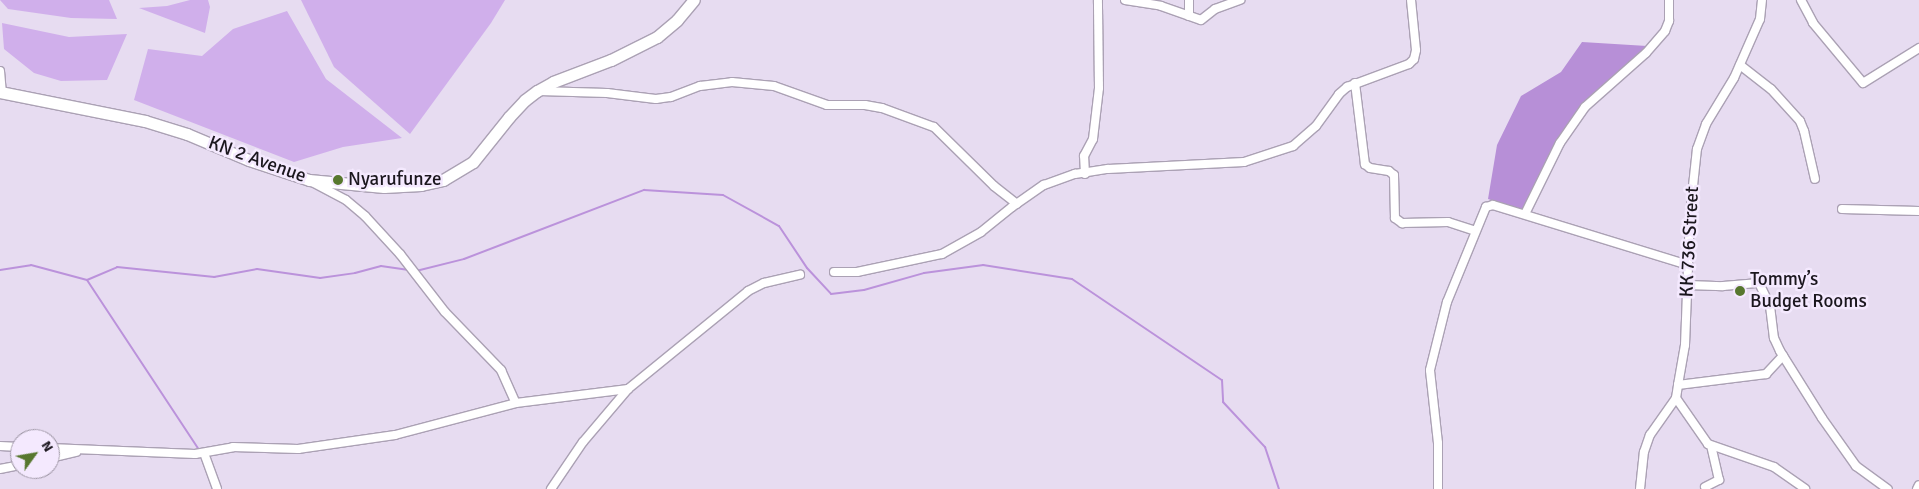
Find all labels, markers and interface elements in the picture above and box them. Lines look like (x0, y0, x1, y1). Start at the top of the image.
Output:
street label: KN 2 Avenue (205, 132, 309, 188)
place label: Nyarufunze (348, 169, 441, 191)
marker: Nyarufunze (332, 174, 344, 186)
street label: KK 736 Street (1676, 186, 1704, 298)
place label: Tommy’s Budget Rooms (1750, 269, 1867, 313)
marker: Tommy’s Budget Rooms (1734, 285, 1746, 297)
north arrow (10, 429, 60, 479)
text: N (38, 438, 57, 455)

